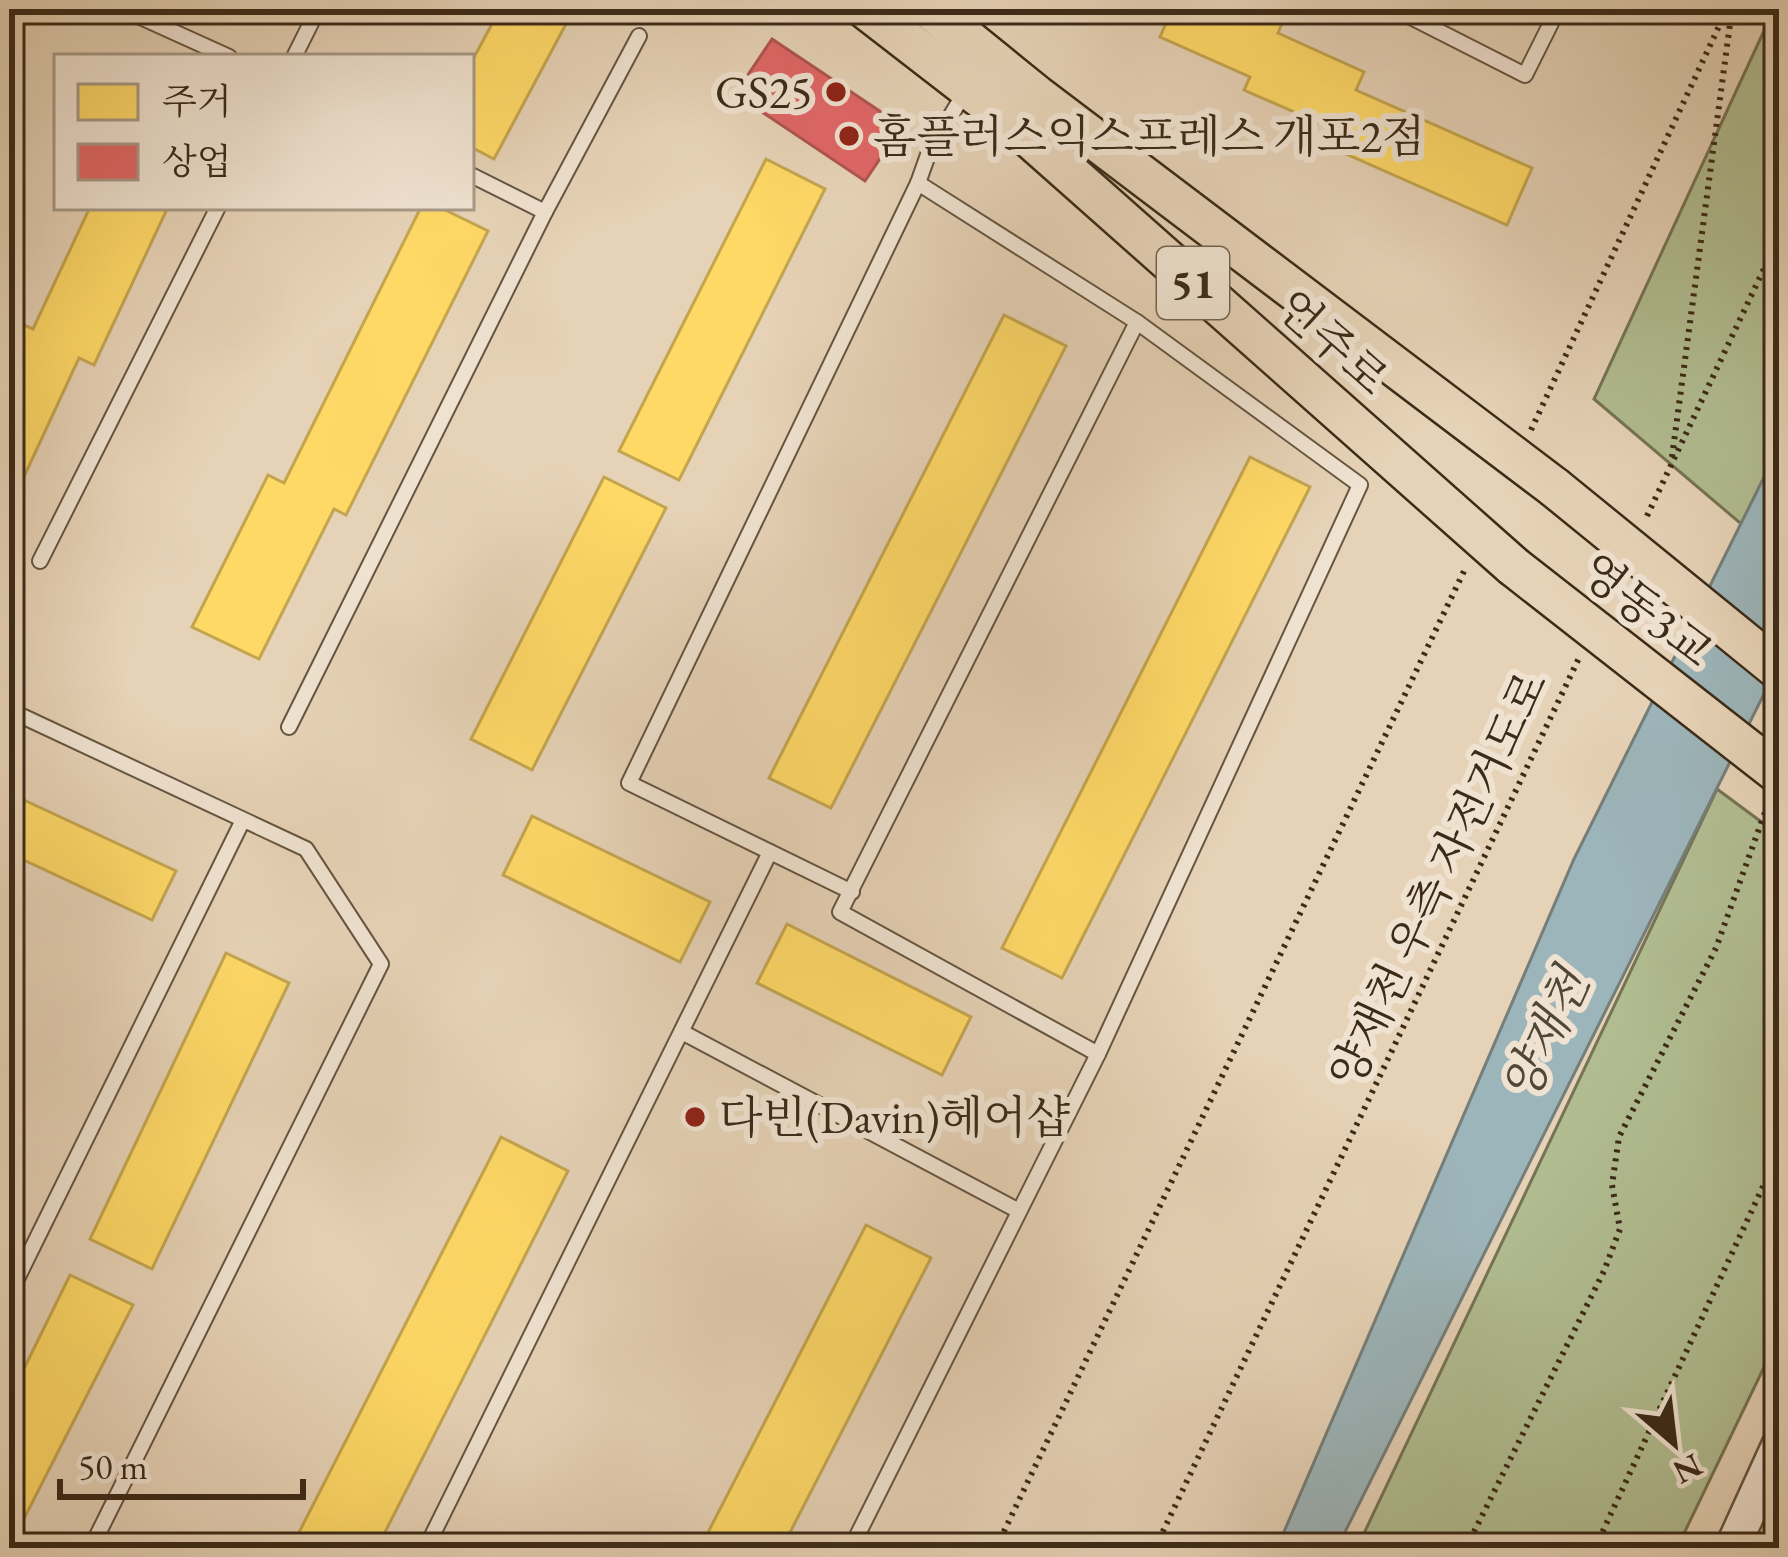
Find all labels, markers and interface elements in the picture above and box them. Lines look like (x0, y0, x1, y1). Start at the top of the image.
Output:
legend (54, 54, 474, 210)
place label: GS25 (715, 63, 812, 121)
text: 주거 (162, 78, 232, 125)
marker: GS25 (823, 79, 849, 105)
place label: 홈플러스익스프레스 개포2점 (873, 107, 1425, 165)
marker: 홈플러스익스프레스 개포2점 (836, 123, 862, 149)
text: 상업 (162, 138, 232, 185)
road number: 51 (1157, 247, 1229, 319)
street label: 언주로 (1265, 277, 1401, 407)
street label: 영동3교 (1569, 540, 1725, 680)
street label: 양재천 우측 자전거도로 (1318, 662, 1558, 1096)
water label: 양재천 (1490, 960, 1600, 1110)
place label: 다빈(Davin)헤어샵 (719, 1088, 1071, 1146)
marker: 다빈(Davin)헤어샵 (682, 1104, 708, 1130)
north arrow (1614, 1383, 1734, 1503)
scale bar (60, 1425, 303, 1499)
text: 50 m (78, 1443, 148, 1490)
text: N (1666, 1444, 1710, 1494)

